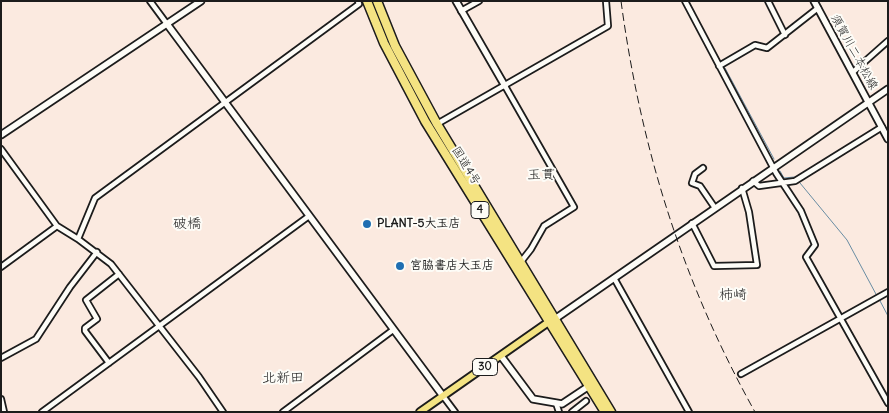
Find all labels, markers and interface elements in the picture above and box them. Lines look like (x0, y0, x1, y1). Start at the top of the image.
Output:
street label: 須賀川二本松線 (827, 12, 881, 92)
street label: 国道4号 (449, 144, 483, 188)
district label: 玉貫 (527, 167, 555, 183)
road number: 4 (471, 202, 489, 218)
district label: 破橋 (173, 216, 201, 232)
place label: PLANT-5大玉店 (377, 217, 460, 231)
marker: PLANT-5大玉店 (361, 218, 373, 230)
place label: 宮脇書店大玉店 (410, 259, 494, 273)
marker: 宮脇書店大玉店 (394, 260, 406, 272)
district label: 柿崎 (719, 287, 747, 303)
road number: 30 (472, 358, 498, 376)
district label: 北新田 (262, 370, 304, 386)

